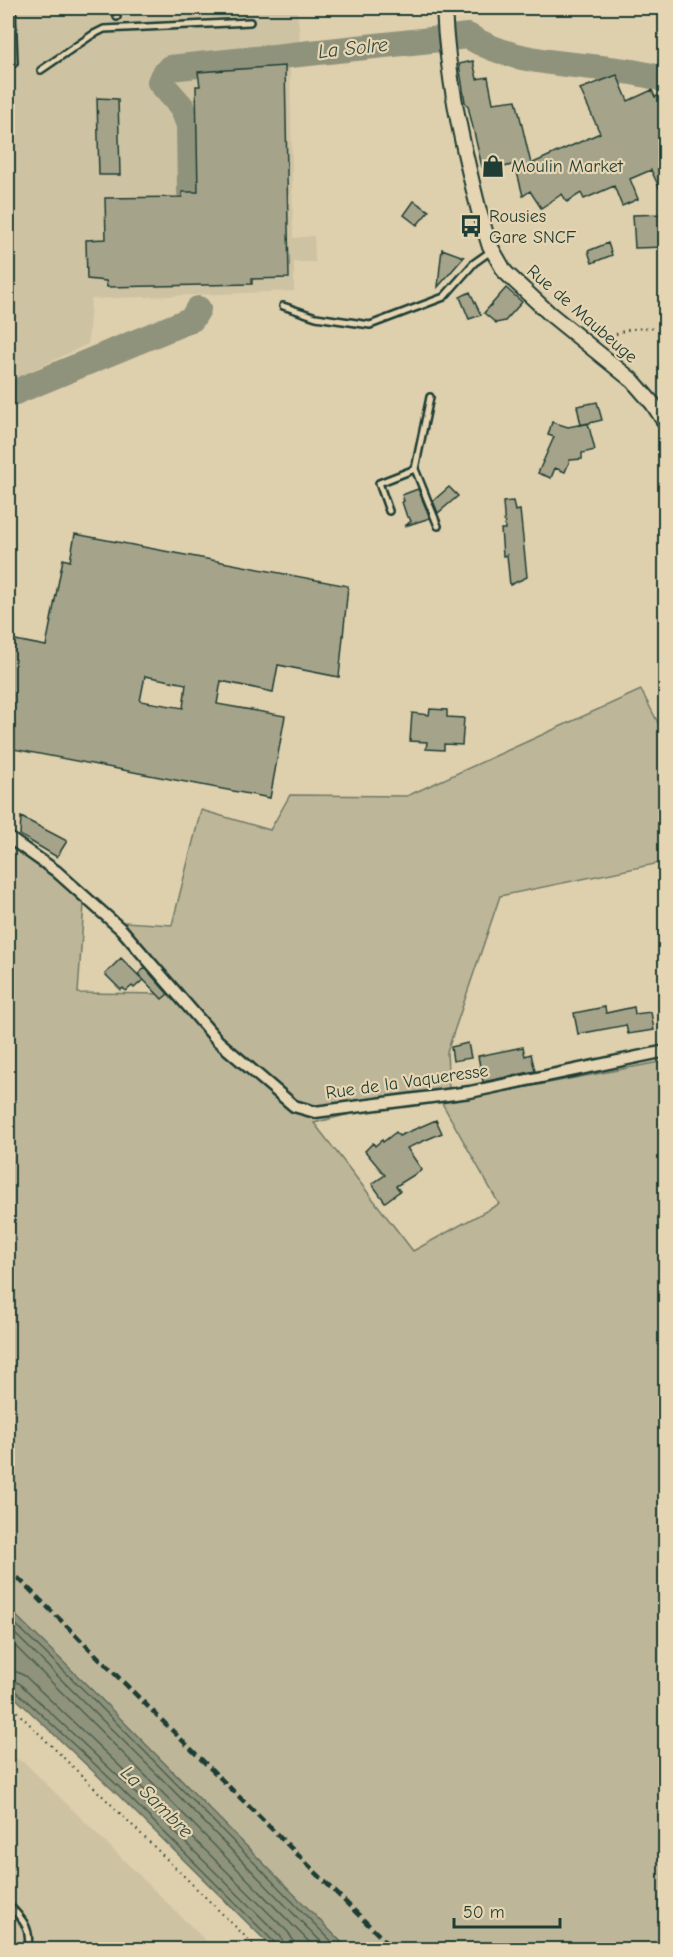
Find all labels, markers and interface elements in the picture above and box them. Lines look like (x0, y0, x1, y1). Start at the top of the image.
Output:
water label: La Solre (317, 33, 389, 63)
shop icon: Moulin Market (480, 153, 506, 179)
place label: Moulin Market (511, 156, 624, 177)
place label: Rousies Gare SNCF (489, 206, 577, 248)
bus stop icon: Rousies Gare SNCF (458, 213, 484, 239)
street label: Rue de Maubeuge (522, 260, 642, 368)
street label: Rue de la Vaqueresse (324, 1060, 490, 1104)
water label: La Sambre (116, 1761, 198, 1843)
scale bar (454, 1891, 560, 1929)
text: 50 m (463, 1902, 505, 1923)

